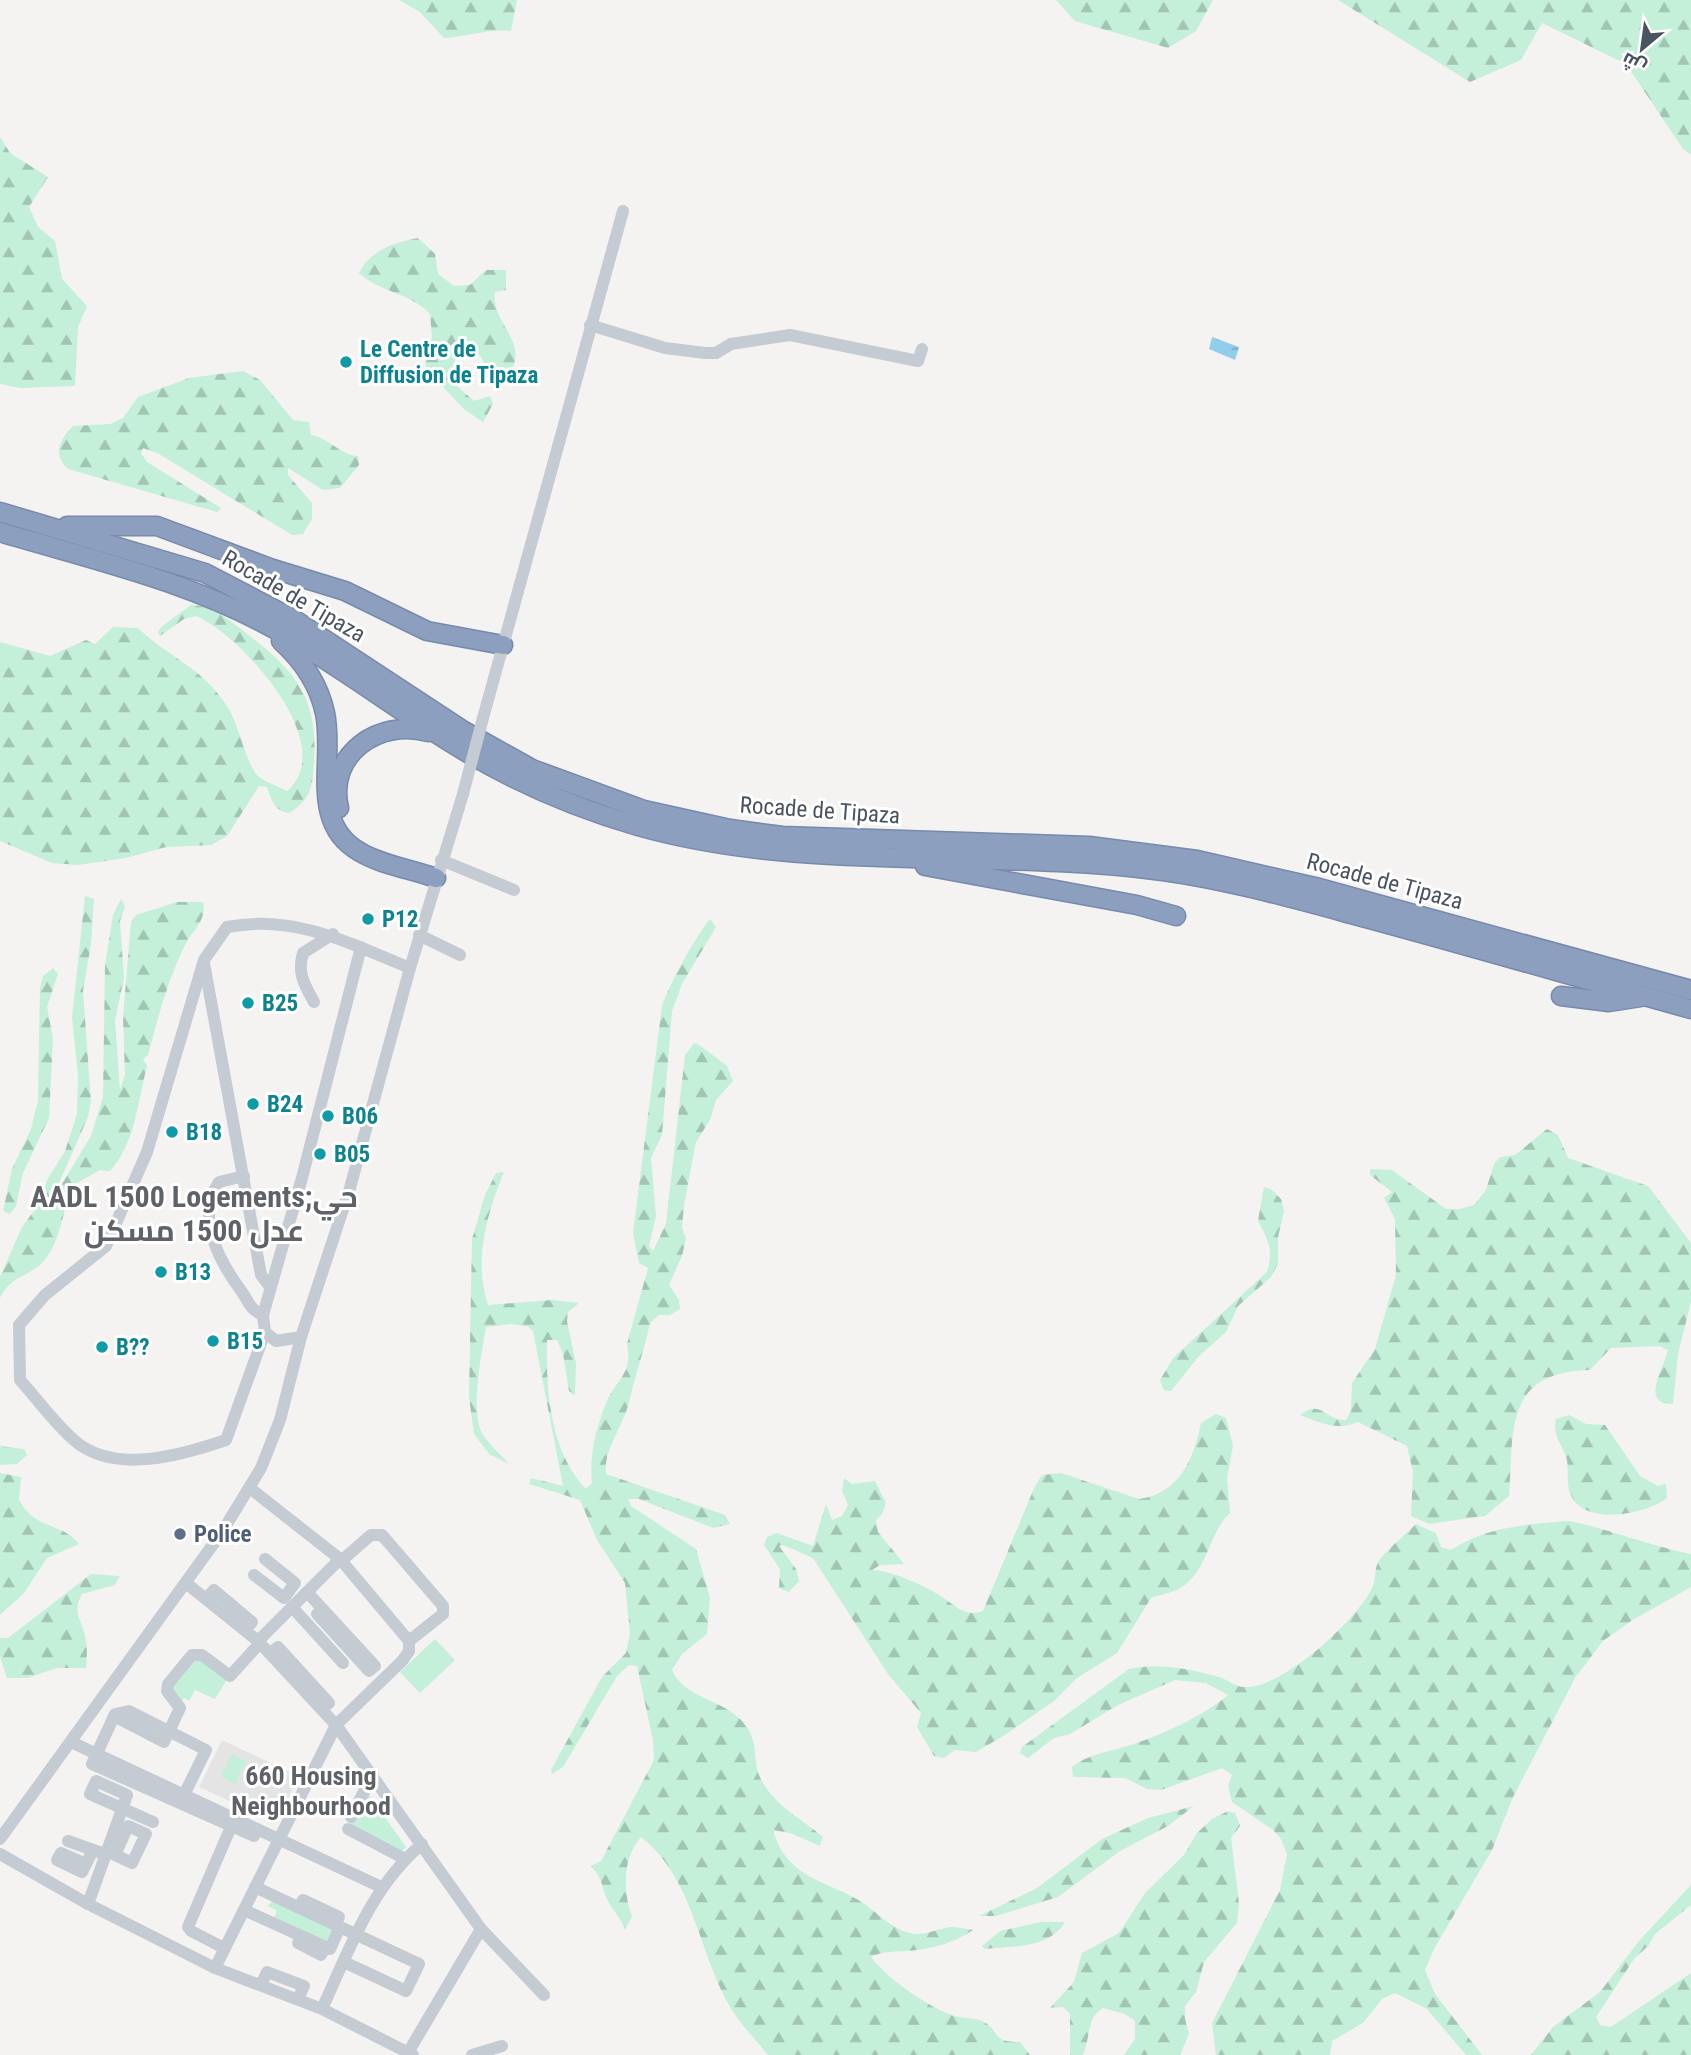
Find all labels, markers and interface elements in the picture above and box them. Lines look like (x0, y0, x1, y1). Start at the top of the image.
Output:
north arrow (1607, 14, 1677, 84)
text: ش (1618, 47, 1650, 79)
place label: Le Centre de Diffusion de Tipaza (360, 336, 538, 389)
marker: Le Centre de Diffusion de Tipaza (338, 354, 354, 370)
street label: Rocade de Tipaza (217, 545, 370, 648)
street label: Rocade de Tipaza (739, 791, 901, 830)
street label: Rocade de Tipaza (1304, 848, 1466, 915)
place label: P12 (382, 906, 418, 933)
marker: P12 (360, 911, 376, 927)
place label: B25 (262, 990, 298, 1017)
marker: B25 (240, 995, 256, 1011)
place label: B24 (267, 1091, 303, 1118)
marker: B24 (245, 1096, 261, 1112)
place label: B06 (342, 1103, 378, 1130)
marker: B06 (320, 1108, 336, 1124)
place label: B18 (186, 1119, 222, 1146)
marker: B18 (164, 1124, 180, 1140)
place label: B05 (334, 1141, 370, 1168)
marker: B05 (312, 1146, 328, 1162)
district label: AADL 1500 Logements;حي عدل 1500 مسكن (30, 1179, 358, 1249)
place label: B13 (175, 1259, 211, 1286)
marker: B13 (153, 1264, 169, 1280)
place label: B15 (227, 1328, 263, 1355)
marker: B15 (205, 1333, 221, 1349)
place label: B?? (116, 1334, 149, 1361)
marker: B?? (94, 1339, 110, 1355)
place label: Police (194, 1521, 252, 1548)
marker: Police (172, 1526, 188, 1542)
district label: 660 Housing Neighbourhood (231, 1761, 391, 1821)

